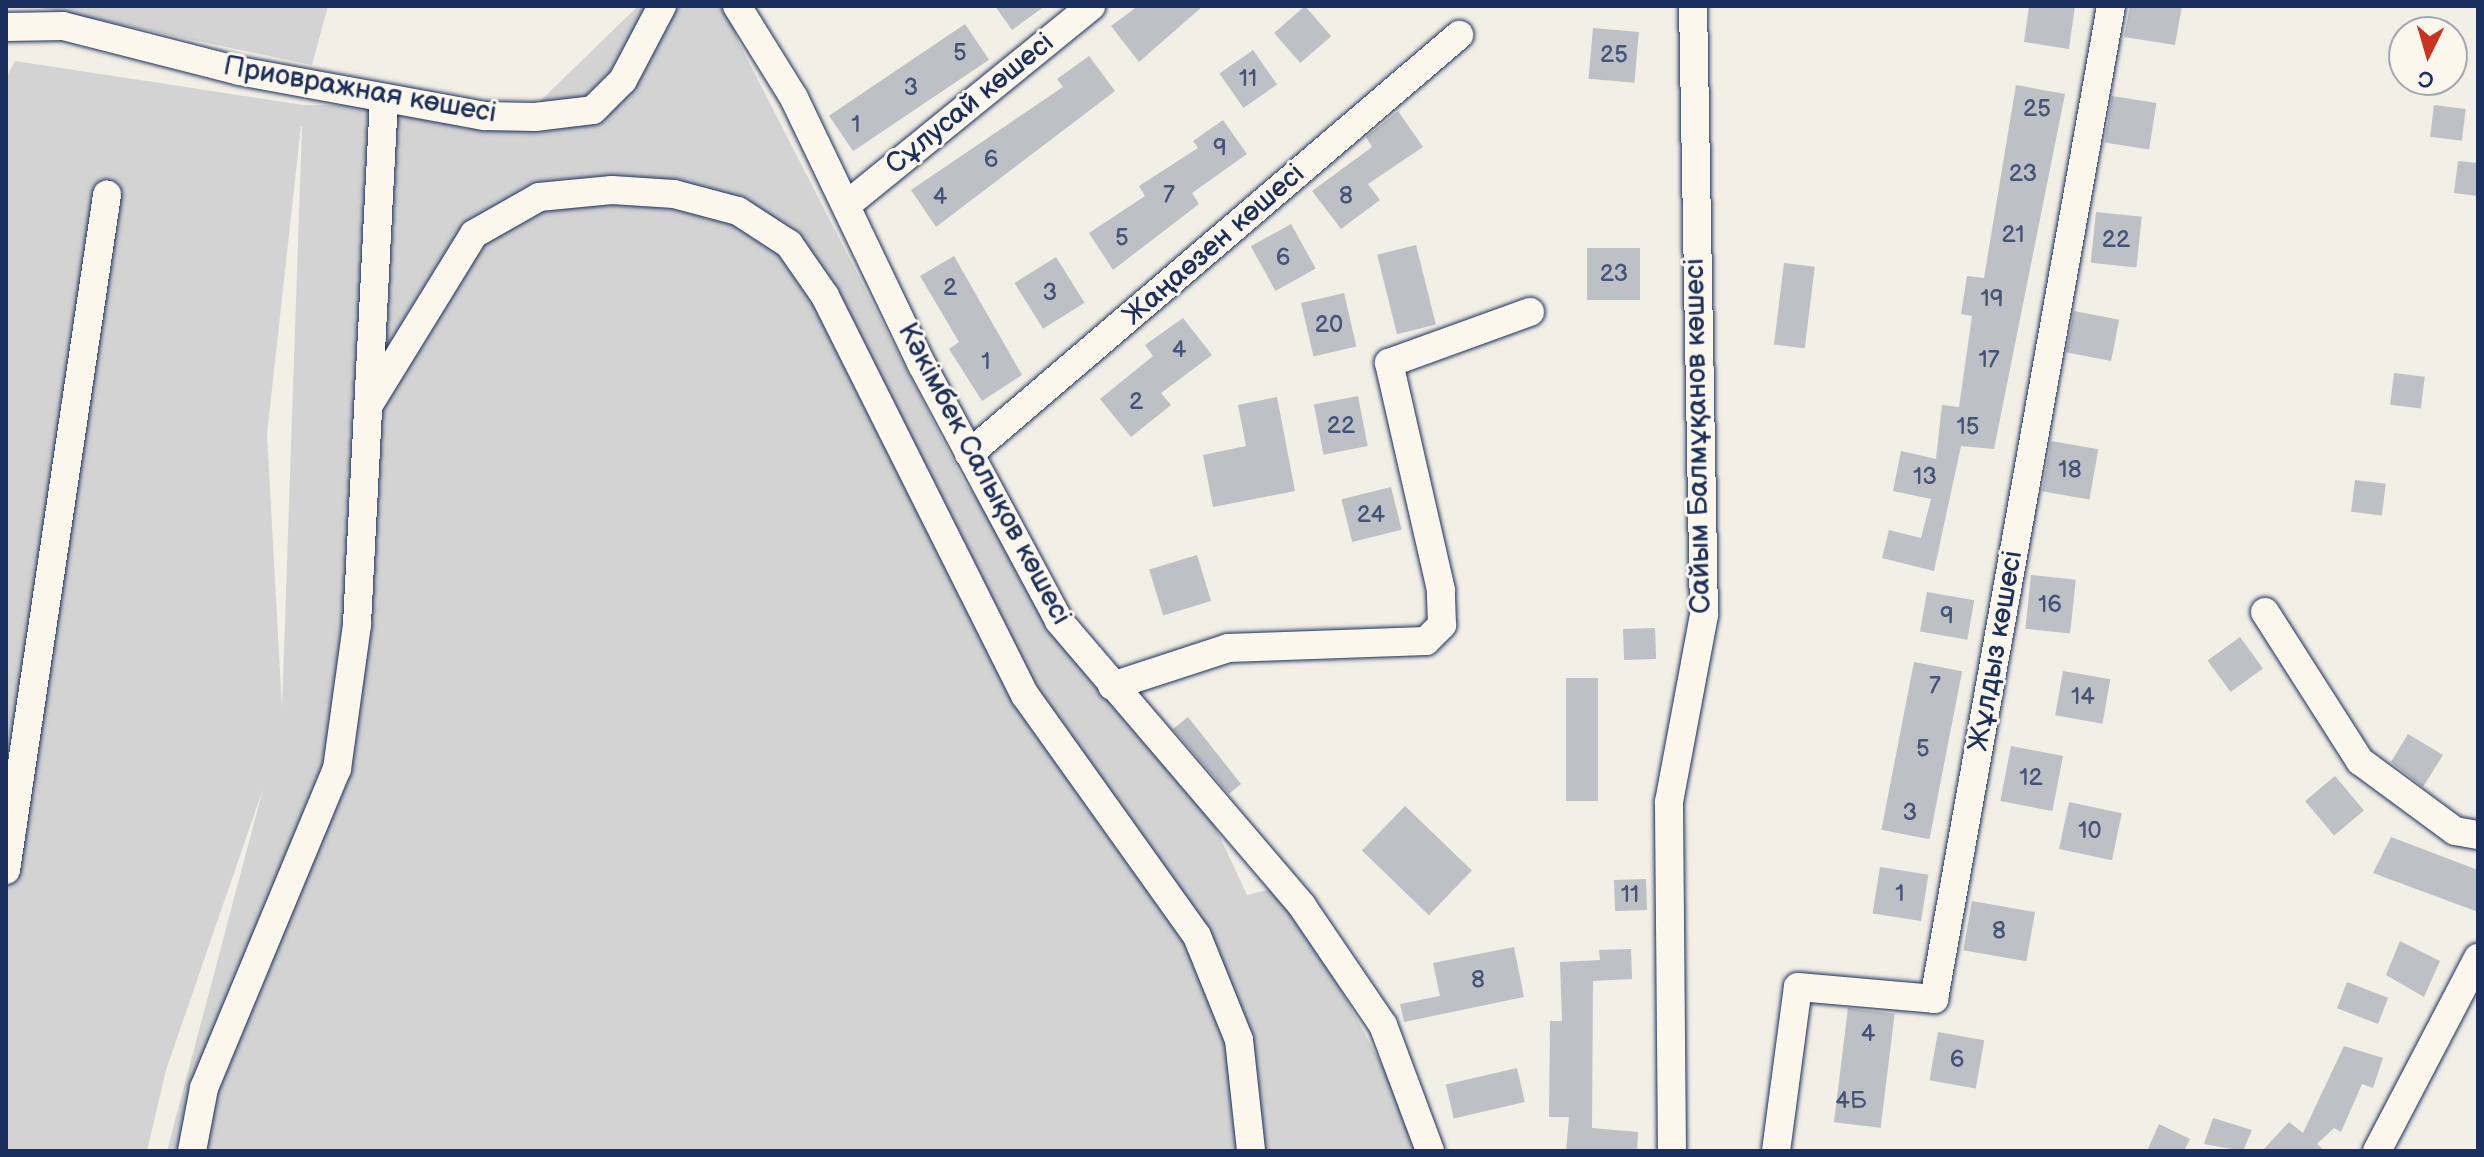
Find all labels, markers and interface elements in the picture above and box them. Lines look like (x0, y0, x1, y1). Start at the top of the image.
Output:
north arrow (2388, 16, 2468, 96)
street label: Сұлусай көшесі (879, 26, 1061, 182)
house number: 5 (953, 39, 967, 67)
house number: 25 (1600, 41, 1628, 69)
street label: Приовражная көшесі (221, 49, 499, 131)
text: С (2417, 64, 2435, 93)
house number: 11 (1239, 65, 1257, 93)
house number: 3 (904, 74, 918, 102)
house number: 25 (2023, 95, 2051, 123)
house number: 1 (851, 111, 861, 139)
house number: 9 (1213, 134, 1227, 162)
house number: 6 (984, 146, 998, 174)
street label: Жаңаөзен көшесі (1116, 157, 1312, 333)
house number: 23 (2009, 160, 2037, 188)
house number: 7 (1163, 181, 1175, 209)
house number: 8 (1339, 182, 1353, 210)
house number: 4 (933, 183, 947, 211)
house number: 21 (2001, 221, 2025, 249)
house number: 5 (1115, 224, 1129, 252)
house number: 22 (2102, 226, 2130, 254)
house number: 6 (1276, 244, 1290, 272)
street label: Сайым Балмұқанов көшесі (1678, 258, 1718, 614)
house number: 23 (1600, 260, 1628, 288)
house number: 2 (943, 274, 957, 302)
house number: 3 (1043, 279, 1057, 307)
house number: 19 (1980, 285, 2004, 313)
house number: 20 (1315, 311, 1343, 339)
street label: Кәкімбек Салықов көшесі (890, 317, 1078, 631)
house number: 4 (1172, 336, 1186, 364)
house number: 17 (1978, 346, 2000, 374)
house number: 1 (981, 348, 991, 376)
house number: 2 (1129, 388, 1143, 416)
house number: 22 (1327, 412, 1355, 440)
house number: 15 (1956, 413, 1980, 441)
house number: 18 (2058, 456, 2082, 484)
house number: 13 (1913, 463, 1937, 491)
house number: 24 (1357, 501, 1385, 529)
street label: Жұлдыз көшесі (1962, 548, 2030, 754)
house number: 16 (2038, 591, 2062, 619)
house number: 9 (1940, 602, 1954, 630)
house number: 7 (1929, 672, 1941, 700)
house number: 14 (2071, 683, 2095, 711)
house number: 5 (1916, 735, 1930, 763)
house number: 12 (2019, 764, 2043, 792)
house number: 3 (1903, 799, 1917, 827)
house number: 10 (2078, 817, 2102, 845)
house number: 1 (1895, 880, 1905, 908)
house number: 11 (1621, 881, 1639, 909)
house number: 8 (1992, 917, 2006, 945)
house number: 8 (1471, 966, 1485, 994)
house number: 4 (1861, 1020, 1875, 1048)
house number: 6 (1950, 1046, 1964, 1074)
house number: 4Б (1835, 1087, 1867, 1115)

